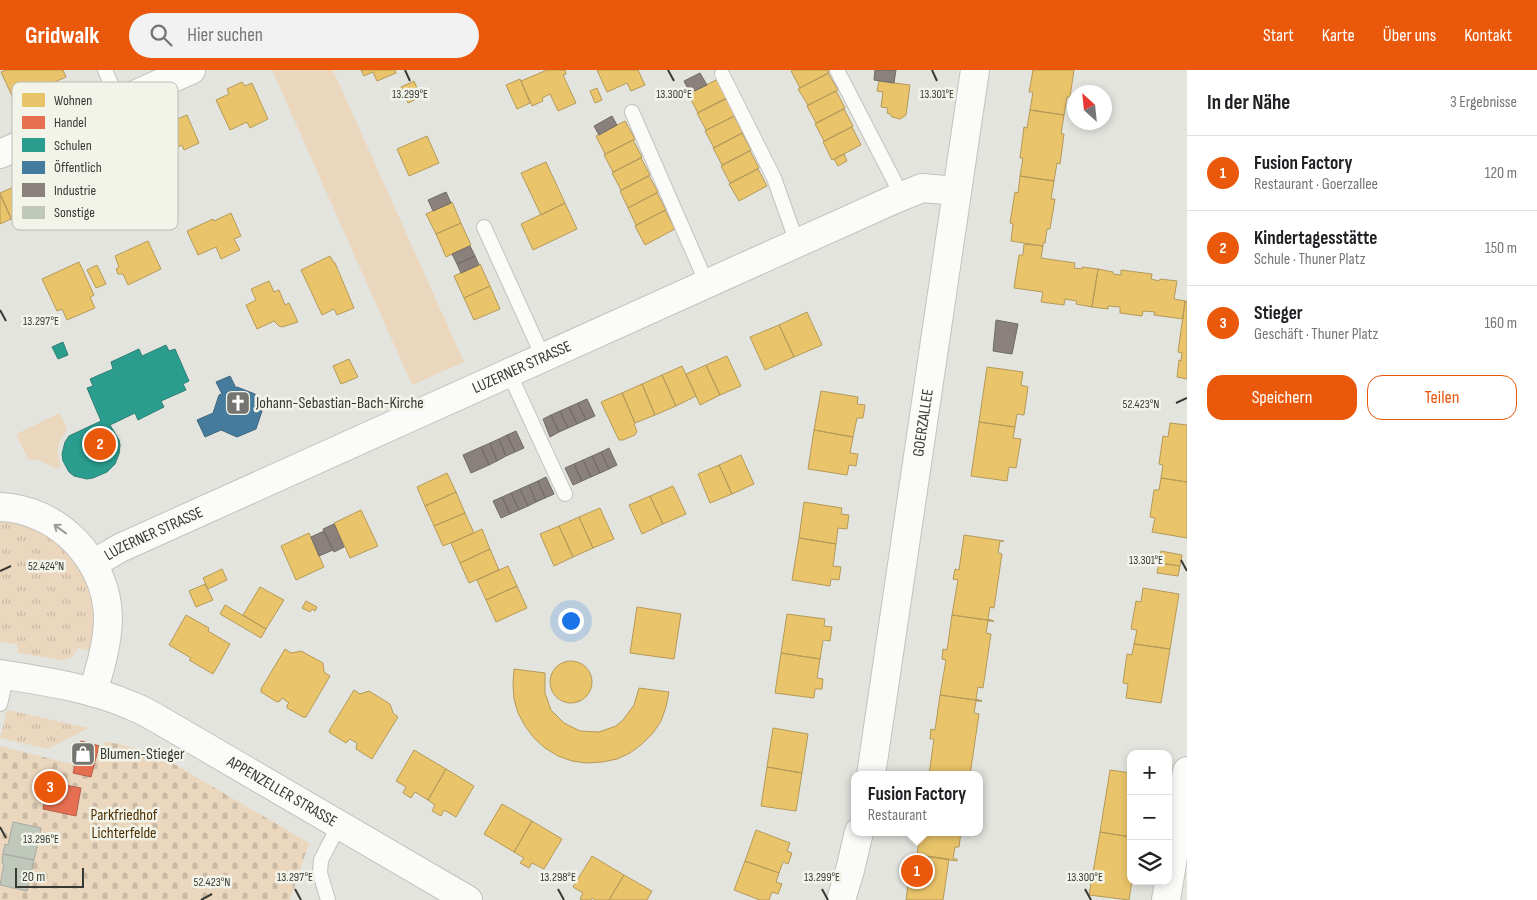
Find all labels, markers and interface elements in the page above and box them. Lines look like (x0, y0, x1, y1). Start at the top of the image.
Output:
search box (129, 13, 479, 58)
text: Gridwalk (25, 21, 99, 50)
icon: search (147, 21, 175, 49)
text: Hier suchen (187, 24, 263, 47)
text: Start (1263, 25, 1294, 46)
text: Karte (1322, 25, 1355, 46)
text: Über uns (1383, 25, 1436, 46)
text: Kontakt (1464, 25, 1512, 46)
legend (12, 82, 178, 230)
north arrow (1067, 85, 1112, 130)
text: 13.299°E (392, 87, 428, 102)
text: 13.300°E (656, 87, 692, 102)
text: 13.301°E (920, 87, 954, 102)
text: In der Nähe (1207, 90, 1290, 115)
text: Wohnen (54, 92, 92, 109)
text: 3 Ergebnisse (1450, 93, 1517, 112)
text: Handel (54, 114, 87, 131)
text: Schulen (54, 137, 92, 154)
text: Fusion Factory (1254, 152, 1352, 175)
text: Öffentlich (54, 159, 102, 176)
text: 1 (1220, 164, 1226, 183)
text: 120 m (1485, 164, 1517, 183)
text: Restaurant · Goerzallee (1254, 175, 1378, 194)
text: Industrie (54, 182, 96, 199)
text: Sonstige (54, 204, 95, 221)
text: Kindertagesstätte (1254, 227, 1377, 250)
text: 2 (1219, 239, 1227, 258)
text: 150 m (1485, 239, 1517, 258)
text: Schule · Thuner Platz (1254, 250, 1365, 269)
text: Stieger (1254, 302, 1303, 325)
text: 13.297°E (23, 314, 59, 329)
text: 3 (1219, 314, 1227, 333)
text: 160 m (1484, 314, 1517, 333)
text: Geschäft · Thuner Platz (1254, 325, 1378, 344)
street label: LUZERNER STRASSE (469, 337, 574, 398)
button: Speichern (1207, 375, 1357, 420)
button: Teilen (1367, 375, 1517, 420)
street label: GOERZALLEE (909, 388, 937, 458)
church icon: Johann-Sebastian-Bach-Kirche (225, 390, 251, 416)
place label: Johann-Sebastian-Bach-Kirche (255, 394, 424, 413)
text: 52.423°N (1123, 397, 1159, 412)
pin: 2 (84, 425, 116, 463)
street label: LUZERNER STRASSE (101, 502, 206, 565)
one-way arrow (53, 524, 67, 534)
text: 13.301°E (1129, 553, 1163, 568)
text: 52.424°N (28, 559, 64, 574)
your location (558, 608, 584, 634)
shop icon: Blumen-Stieger (70, 741, 96, 767)
place label: Blumen-Stieger (100, 745, 185, 764)
map controls (1127, 750, 1172, 885)
button: + (1127, 750, 1172, 795)
street label: APPENZELLER STRASSE (223, 751, 341, 831)
pin: 3 (34, 768, 66, 806)
popup (851, 771, 983, 836)
text: Fusion Factory (868, 783, 966, 806)
button: − (1127, 795, 1172, 840)
park label: Parkfriedhof Lichterfelde (91, 806, 158, 843)
text: Restaurant (868, 806, 927, 825)
text: 13.296°E (23, 832, 59, 847)
button: layers (1127, 840, 1172, 885)
pin: 1 (901, 852, 933, 890)
scale bar (15, 865, 84, 888)
text: 20 m (22, 868, 45, 885)
text: 13.297°E (277, 870, 313, 885)
text: 13.298°E (540, 870, 576, 885)
text: 13.299°E (804, 870, 840, 885)
text: 13.300°E (1067, 870, 1103, 885)
text: 52.423°N (194, 875, 230, 890)

